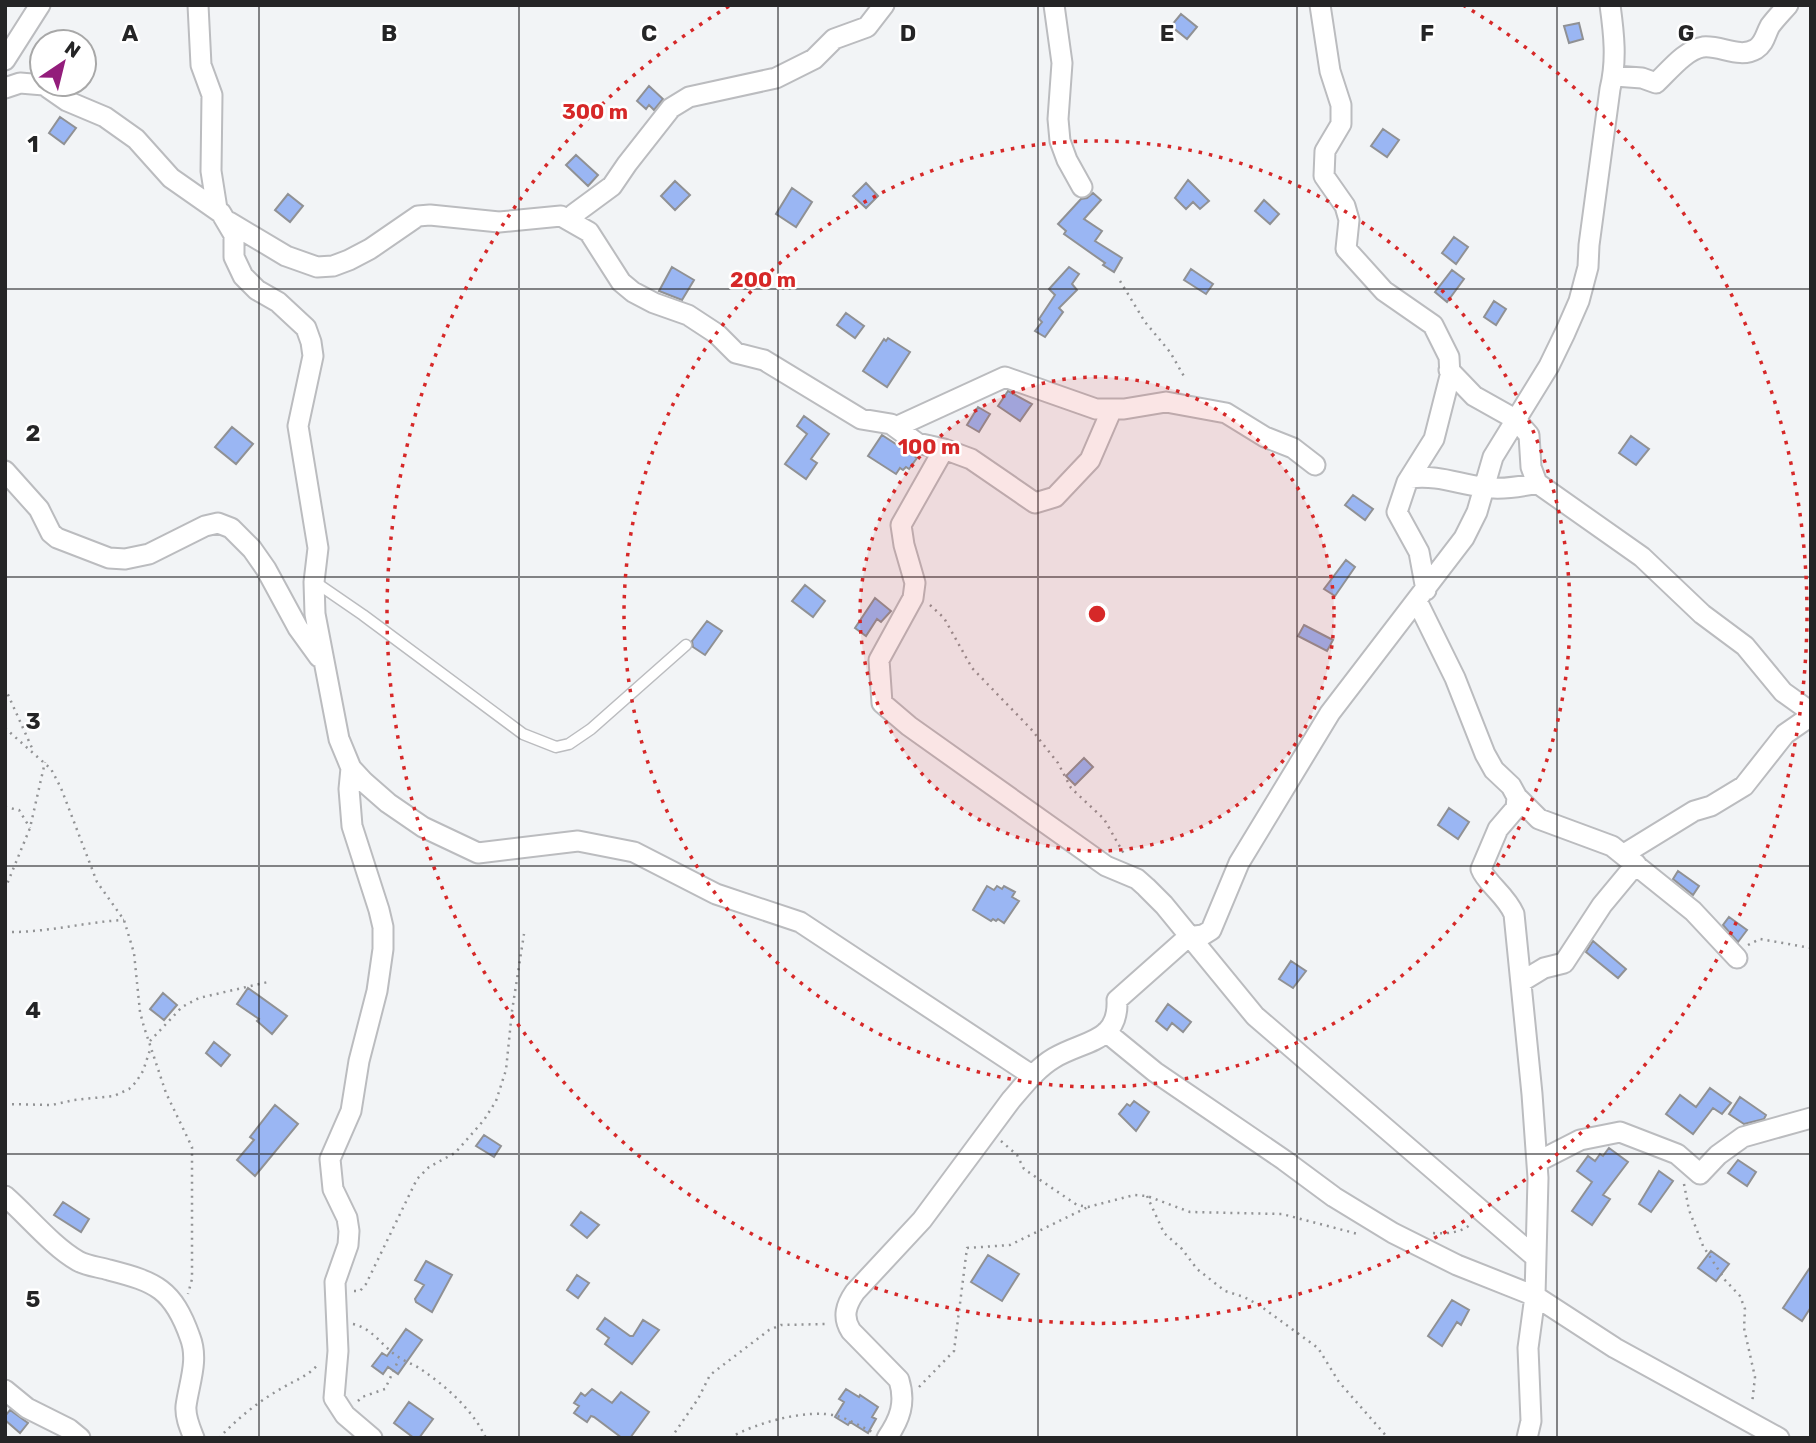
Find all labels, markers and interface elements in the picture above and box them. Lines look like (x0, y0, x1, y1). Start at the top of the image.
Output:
text: A (122, 19, 139, 47)
text: B (381, 19, 397, 47)
text: C (641, 19, 657, 47)
text: D (900, 19, 916, 47)
text: E (1160, 19, 1174, 47)
text: F (1420, 19, 1434, 47)
text: G (1678, 19, 1694, 47)
north arrow (28, 28, 98, 98)
text: N (60, 36, 85, 63)
text: 300 m (562, 99, 628, 124)
text: 1 (27, 130, 39, 158)
text: 200 m (730, 267, 796, 292)
text: 2 (26, 419, 40, 447)
text: 100 m (898, 434, 960, 459)
centre of rings (1085, 602, 1109, 626)
text: 3 (25, 707, 41, 735)
text: 4 (25, 996, 41, 1024)
text: 5 (26, 1285, 41, 1313)

